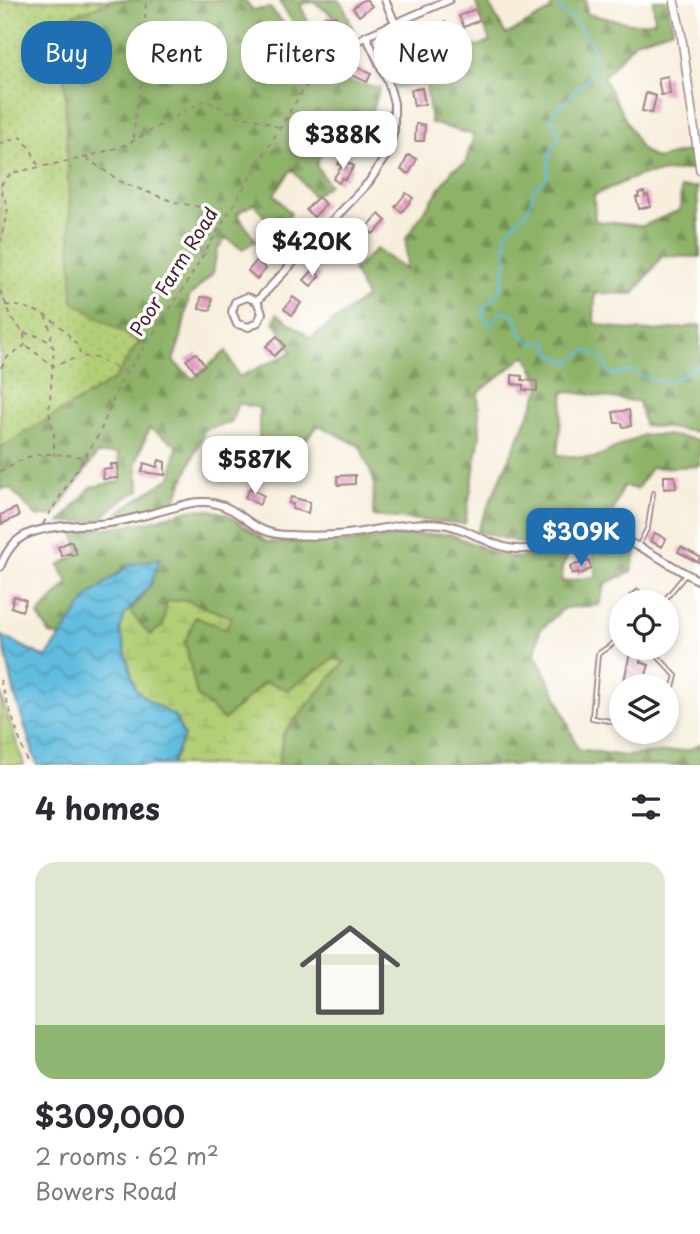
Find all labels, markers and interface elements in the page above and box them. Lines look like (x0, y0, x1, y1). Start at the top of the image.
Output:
chip: Buy (21, 21, 112, 84)
chip: Rent (126, 21, 227, 84)
chip: Filters (241, 21, 360, 84)
chip: New (374, 21, 472, 84)
pin: $388K (294, 111, 392, 171)
text: $388K (305, 116, 381, 151)
street label: Poor Farm Road (122, 201, 224, 341)
pin: $420K (263, 218, 361, 278)
text: $420K (272, 223, 352, 258)
pin: $587K (206, 436, 304, 496)
text: $587K (218, 441, 292, 476)
pin: $309K (532, 508, 630, 568)
text: $309K (542, 513, 620, 548)
map controls (609, 590, 679, 744)
button: locate (609, 590, 679, 660)
button: layers (609, 674, 679, 744)
text: 4 homes (35, 785, 160, 830)
icon: filters (627, 788, 665, 826)
icon: home (287, 907, 413, 1033)
text: $309,000 (35, 1093, 185, 1138)
text: 2 rooms · 62 m² (35, 1138, 219, 1173)
text: Bowers Road (35, 1173, 178, 1208)

